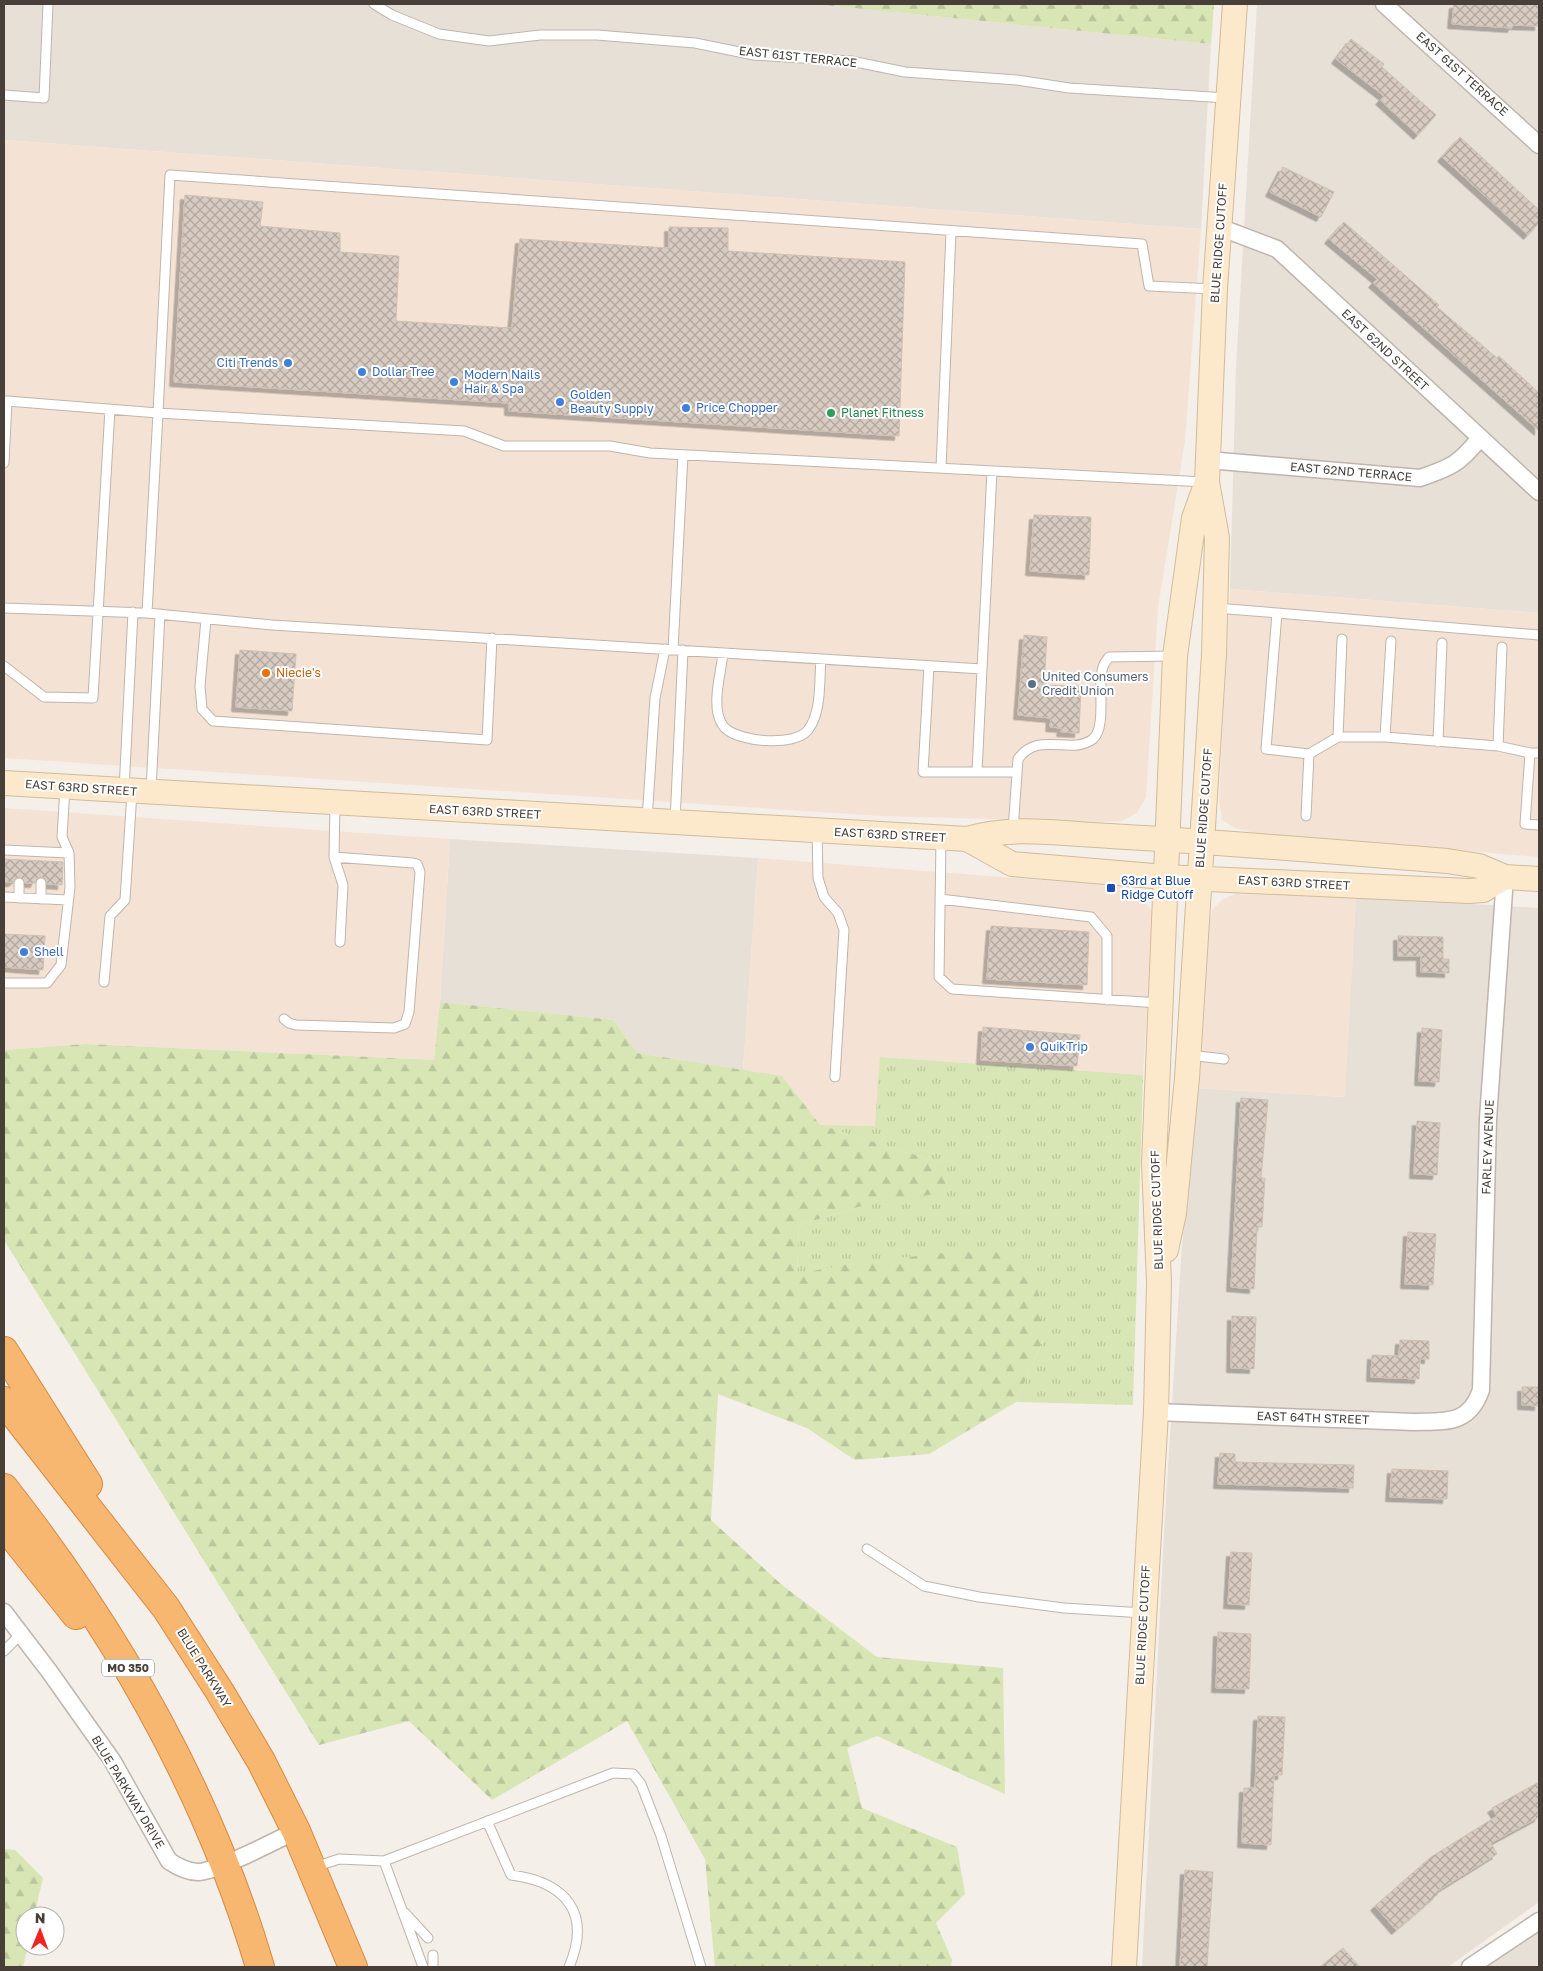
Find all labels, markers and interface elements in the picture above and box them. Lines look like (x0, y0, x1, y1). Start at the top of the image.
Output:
street label: EAST 61ST TERRACE (1413, 28, 1511, 119)
street label: EAST 61ST TERRACE (738, 43, 858, 70)
street label: BLUE RIDGE CUTOFF (1207, 183, 1230, 303)
street label: EAST 62ND STREET (1339, 305, 1432, 394)
place label: Citi Trends (217, 355, 278, 370)
marker: Citi Trends (282, 357, 294, 369)
place label: Dollar Tree (372, 364, 435, 379)
marker: Dollar Tree (356, 366, 368, 378)
place label: Modern Nails Hair & Spa (464, 367, 540, 396)
marker: Modern Nails Hair & Spa (448, 376, 460, 388)
place label: Golden Beauty Supply (570, 387, 654, 416)
marker: Golden Beauty Supply (554, 396, 566, 408)
place label: Price Chopper (696, 400, 778, 415)
marker: Price Chopper (680, 402, 692, 414)
place label: Planet Fitness (841, 405, 924, 420)
marker: Planet Fitness (825, 407, 837, 419)
street label: EAST 62ND TERRACE (1289, 459, 1413, 484)
place label: Niecie's (276, 665, 321, 680)
marker: Niecie's (260, 667, 272, 679)
place label: United Consumers Credit Union (1042, 669, 1148, 698)
marker: United Consumers Credit Union (1026, 678, 1038, 690)
street label: BLUE RIDGE CUTOFF (1192, 748, 1215, 868)
street label: EAST 63RD STREET (24, 776, 138, 799)
street label: EAST 63RD STREET (428, 801, 542, 822)
street label: EAST 63RD STREET (833, 824, 947, 845)
street label: EAST 63RD STREET (1237, 872, 1351, 893)
place label: 63rd at Blue Ridge Cutoff (1121, 873, 1194, 902)
marker: 63rd at Blue Ridge Cutoff (1105, 882, 1117, 894)
place label: Shell (34, 944, 64, 959)
marker: Shell (18, 946, 30, 958)
place label: QuikTrip (1040, 1039, 1088, 1054)
marker: QuikTrip (1024, 1041, 1036, 1053)
street label: FARLEY AVENUE (1478, 1099, 1497, 1195)
street label: BLUE RIDGE CUTOFF (1147, 1150, 1166, 1270)
street label: EAST 64TH STREET (1256, 1408, 1370, 1427)
street label: BLUE RIDGE CUTOFF (1132, 1565, 1153, 1685)
street label: BLUE PARKWAY (174, 1625, 235, 1710)
road number: MO 350 (102, 1660, 154, 1676)
street label: BLUE PARKWAY DRIVE (89, 1733, 168, 1851)
north arrow (15, 1906, 65, 1956)
text: N (35, 1909, 46, 1926)

